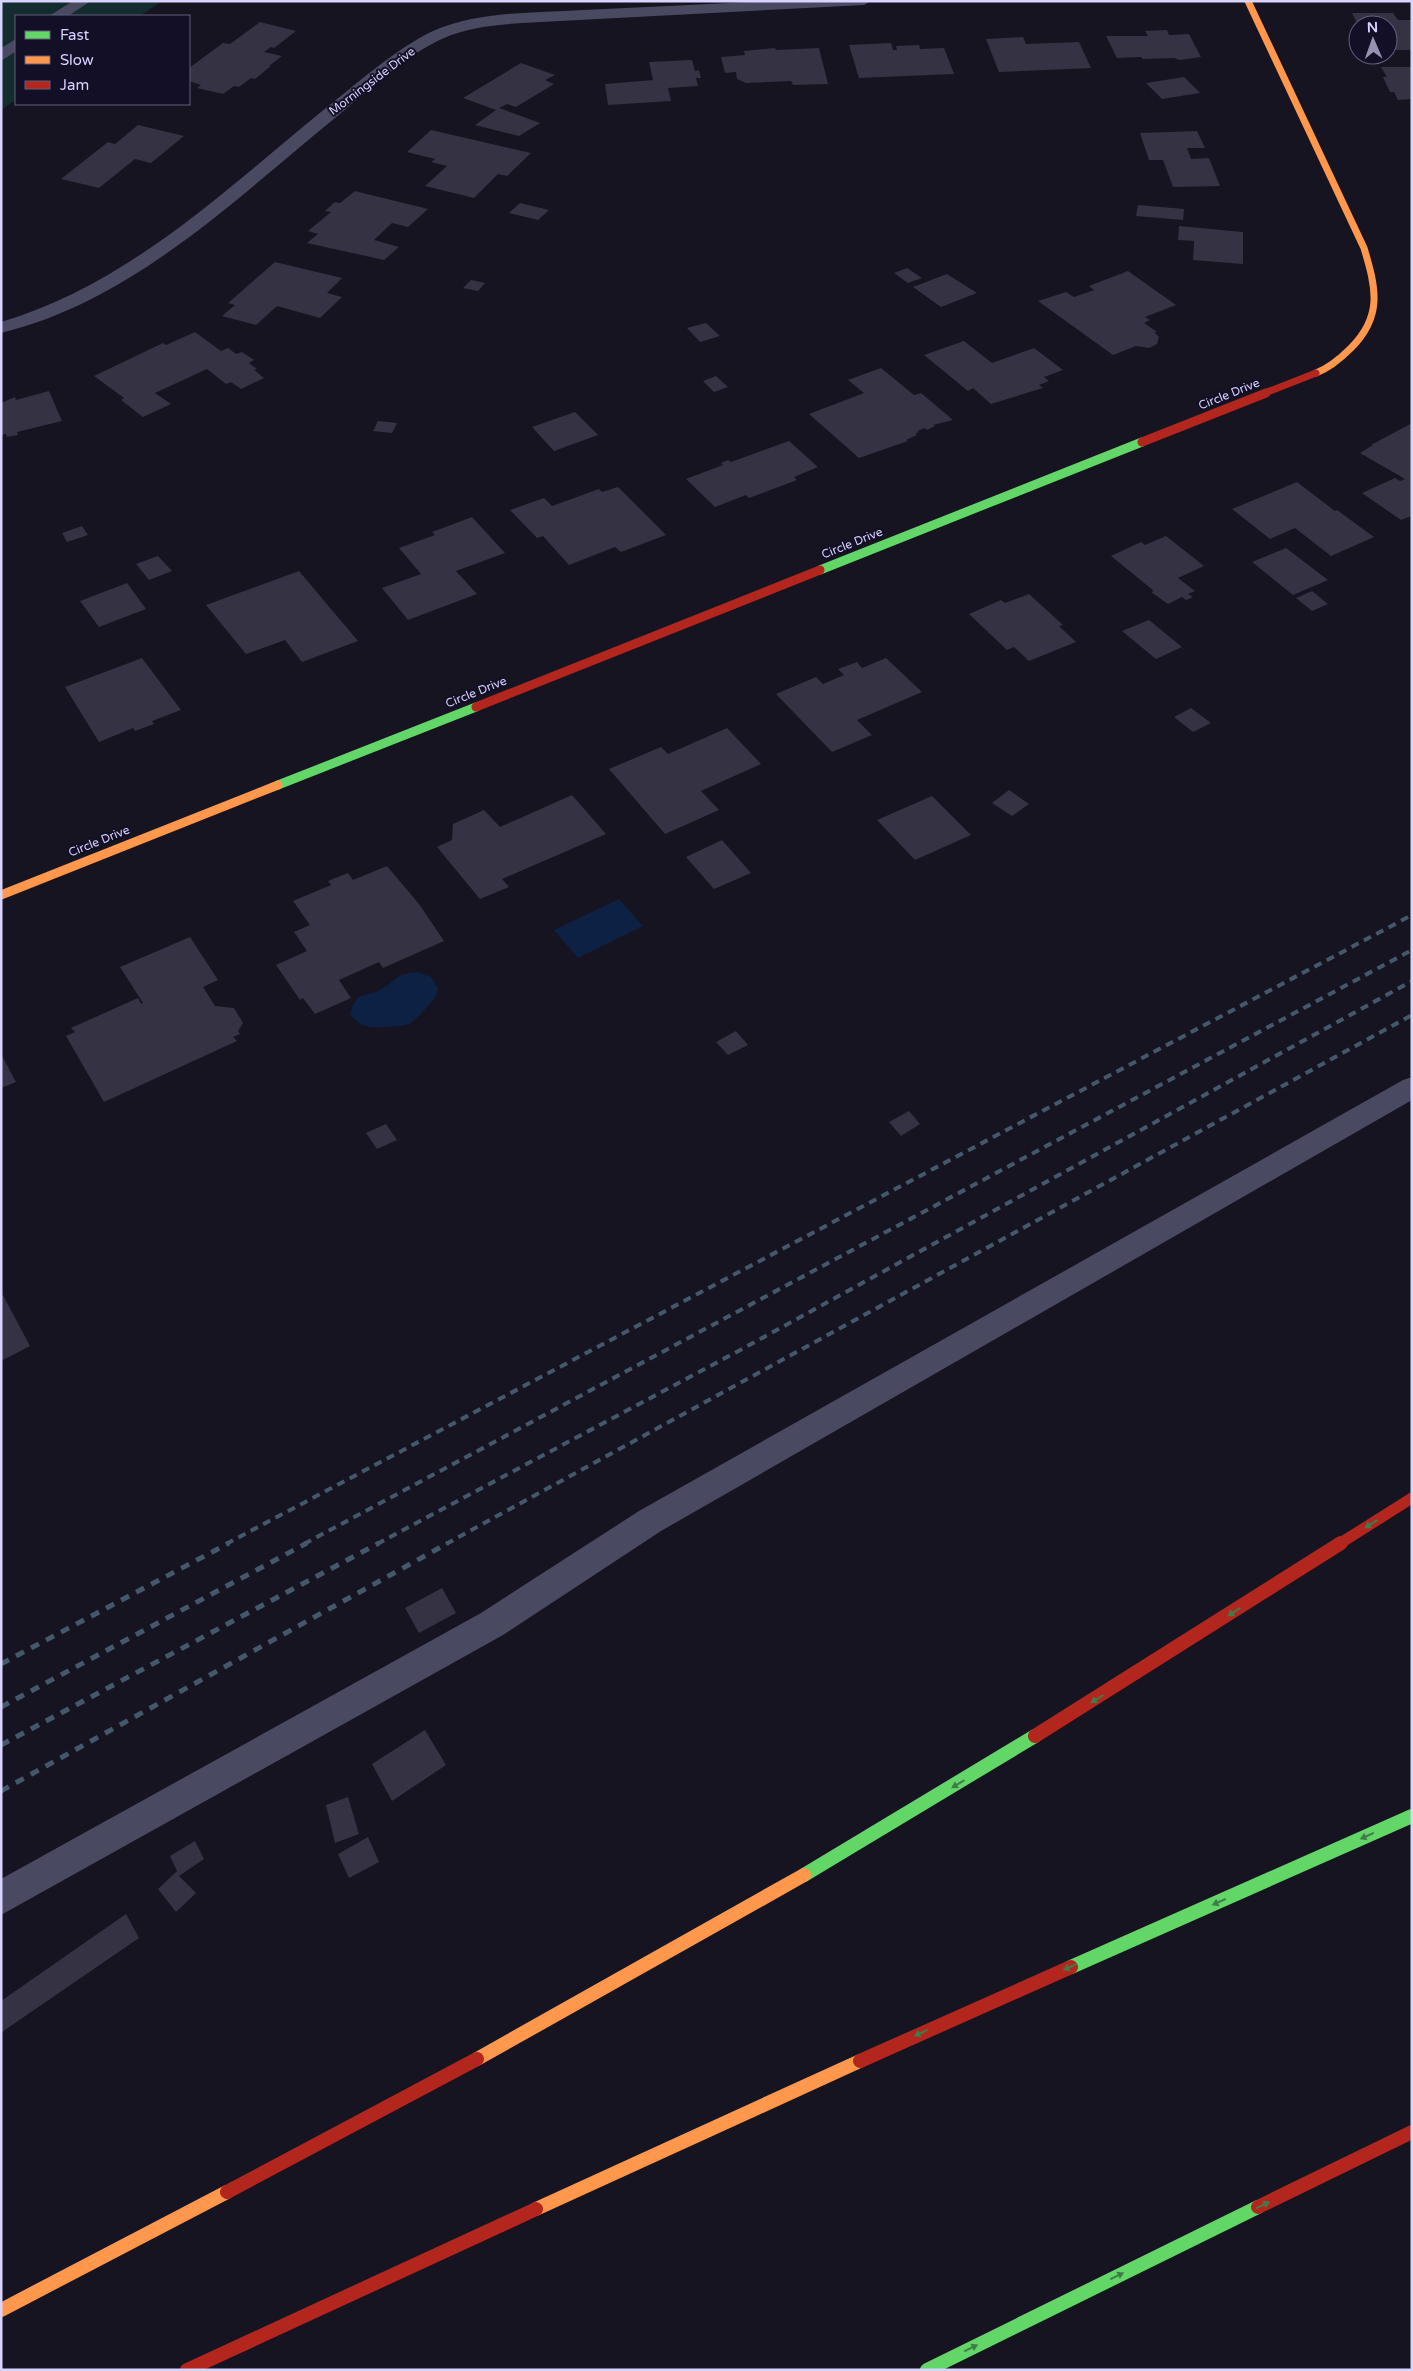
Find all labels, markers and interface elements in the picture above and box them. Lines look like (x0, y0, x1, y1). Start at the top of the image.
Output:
legend (15, 15, 190, 105)
north arrow (1348, 15, 1398, 65)
text: N (1367, 19, 1378, 36)
text: Fast (60, 26, 90, 44)
street label: Morningside Drive (326, 44, 418, 118)
text: Slow (60, 51, 94, 69)
text: Jam (60, 76, 89, 94)
street label: Circle Drive (1196, 375, 1262, 413)
street label: Circle Drive (819, 524, 885, 562)
street label: Circle Drive (443, 673, 509, 711)
street label: Circle Drive (66, 822, 132, 860)
one-way arrow (1364, 1519, 1377, 1529)
one-way arrow (1228, 1608, 1241, 1617)
one-way arrow (1090, 1694, 1103, 1704)
one-way arrow (952, 1779, 965, 1788)
one-way arrow (1360, 1832, 1374, 1840)
one-way arrow (1212, 1898, 1226, 1906)
one-way arrow (1063, 1964, 1077, 1972)
one-way arrow (914, 2030, 928, 2038)
one-way arrow (1255, 2201, 1270, 2209)
one-way arrow (1110, 2272, 1124, 2280)
one-way arrow (964, 2344, 978, 2352)

